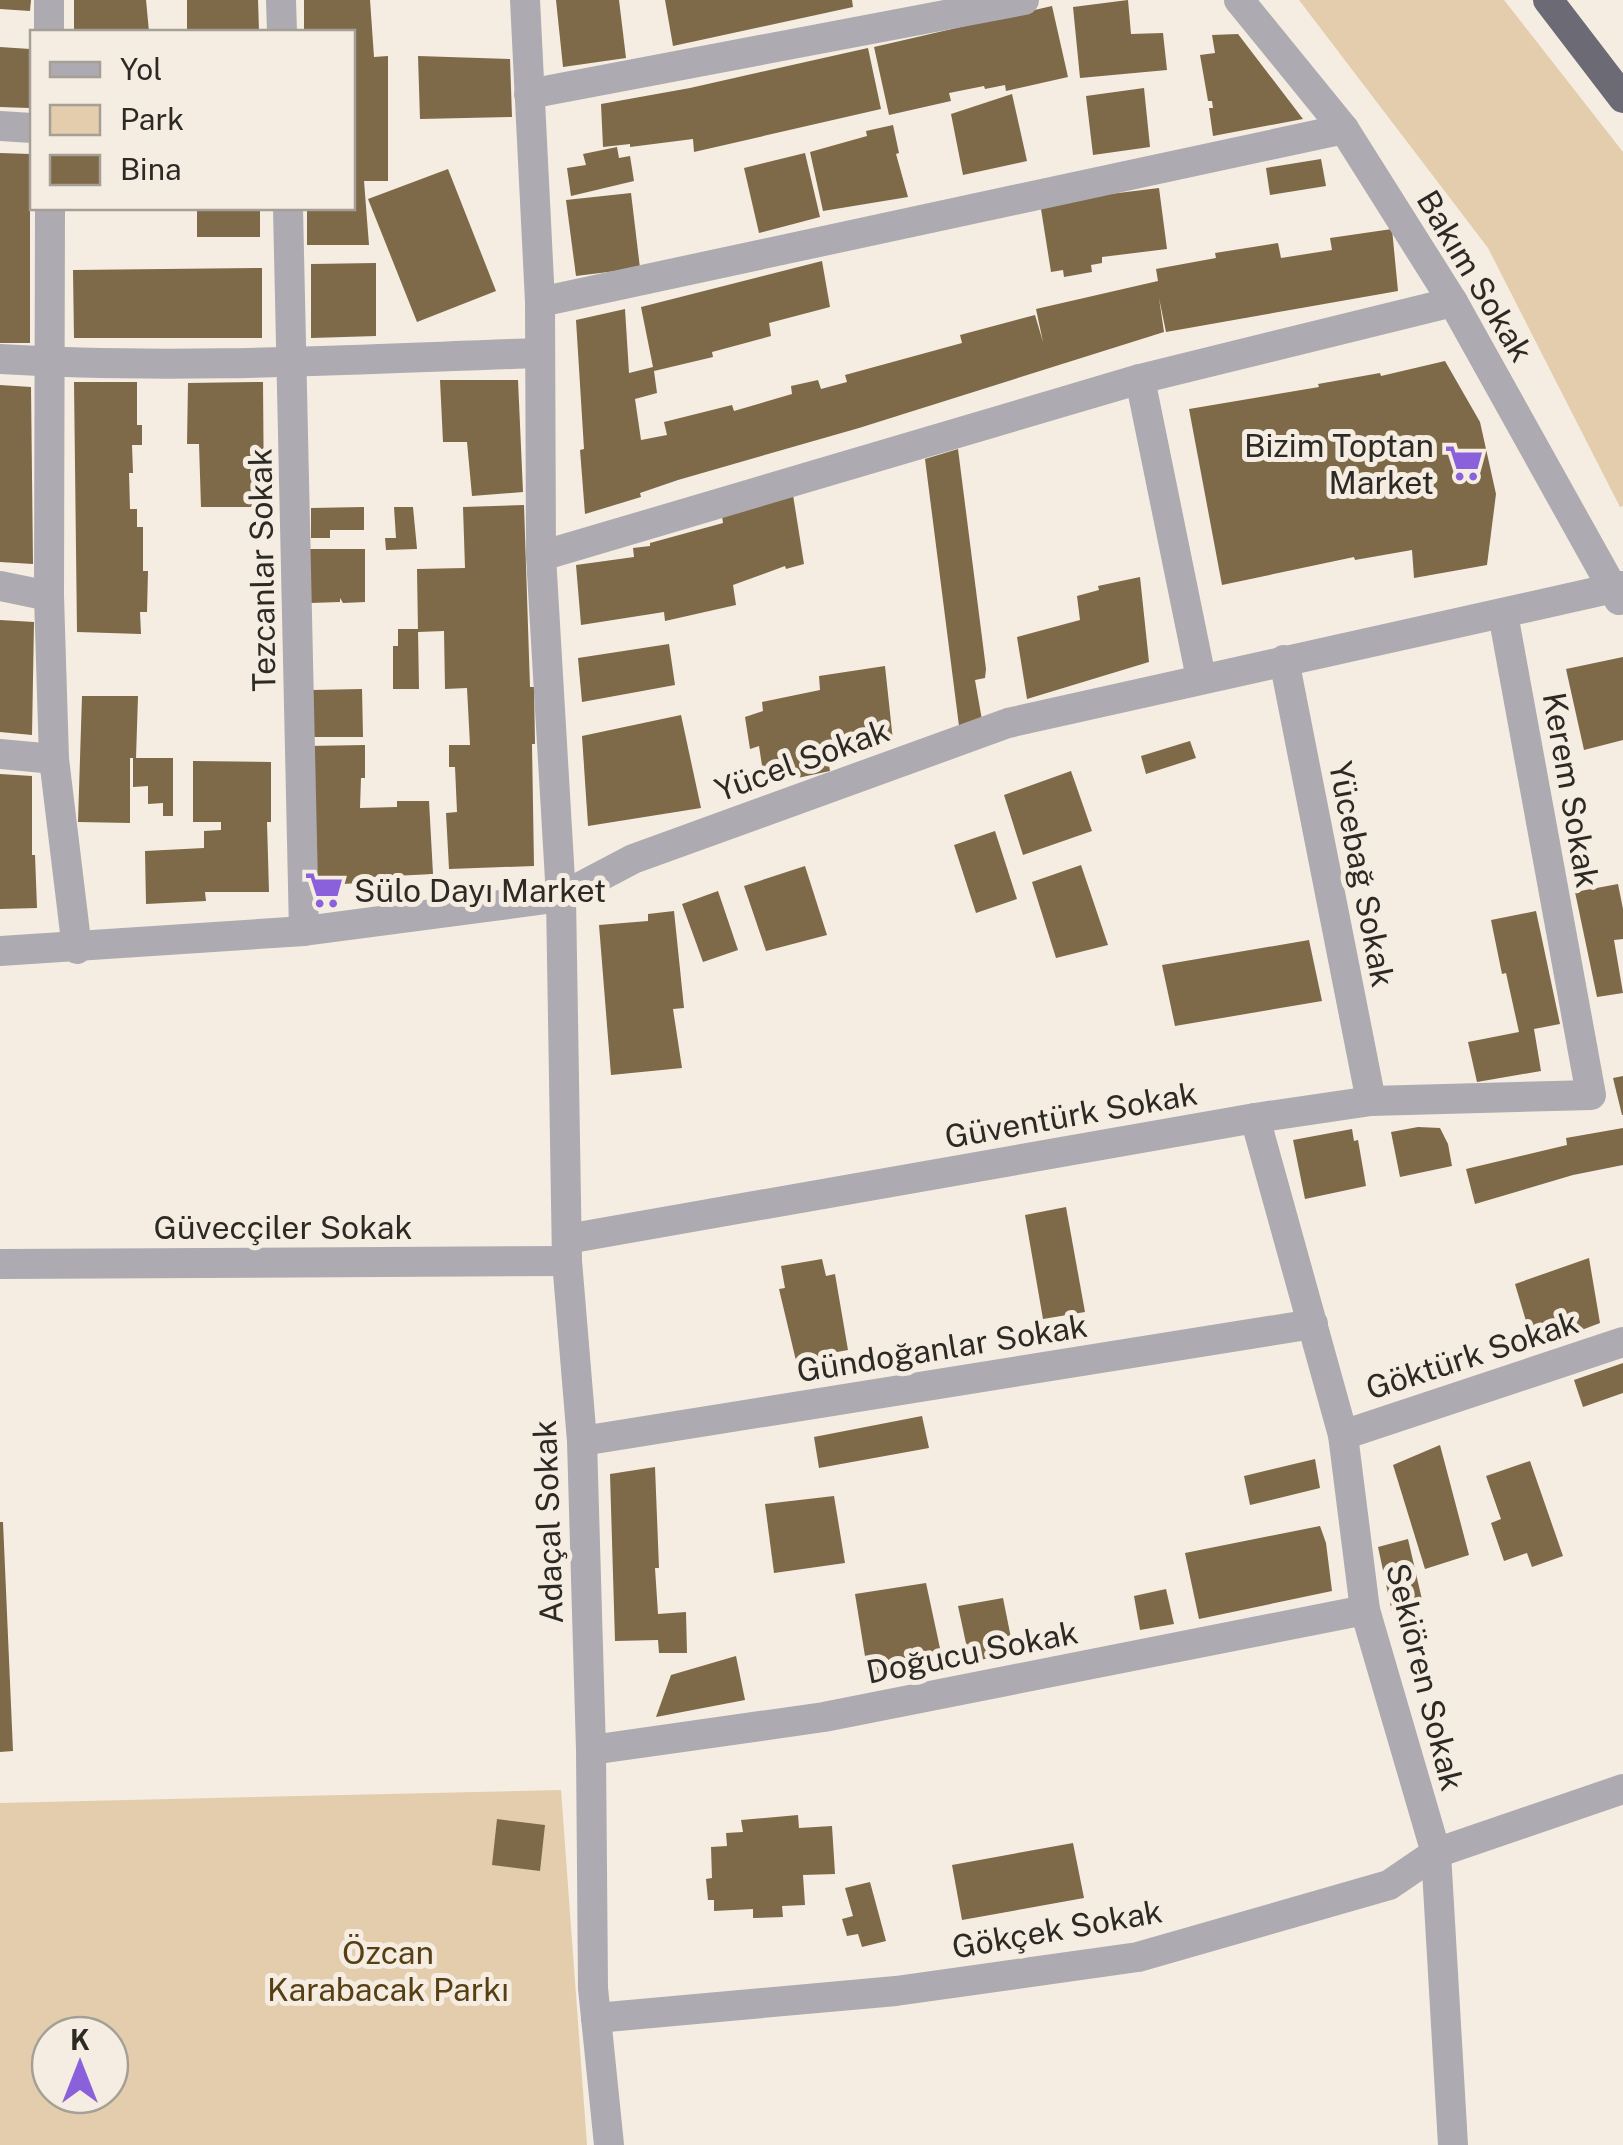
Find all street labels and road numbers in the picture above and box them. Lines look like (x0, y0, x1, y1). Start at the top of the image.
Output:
street label: Bakım Sokak (1409, 184, 1541, 368)
street label: Tezcanlar Sokak (241, 448, 283, 692)
street label: Kerem Sokak (1536, 689, 1606, 891)
street label: Yücel Sokak (710, 711, 894, 809)
street label: Yücebağ Sokak (1322, 758, 1402, 990)
street label: Güventürk Sokak (942, 1075, 1200, 1155)
street label: Güvecçiler Sokak (154, 1209, 412, 1246)
street label: Göktürk Sokak (1361, 1303, 1583, 1407)
street label: Gündoğanlar Sokak (794, 1307, 1090, 1389)
street label: Adaçal Sokak (526, 1419, 570, 1625)
street label: Sekiören Sokak (1379, 1560, 1471, 1794)
street label: Doğucu Sokak (863, 1613, 1081, 1691)
street label: Gökçek Sokak (949, 1892, 1165, 1966)

